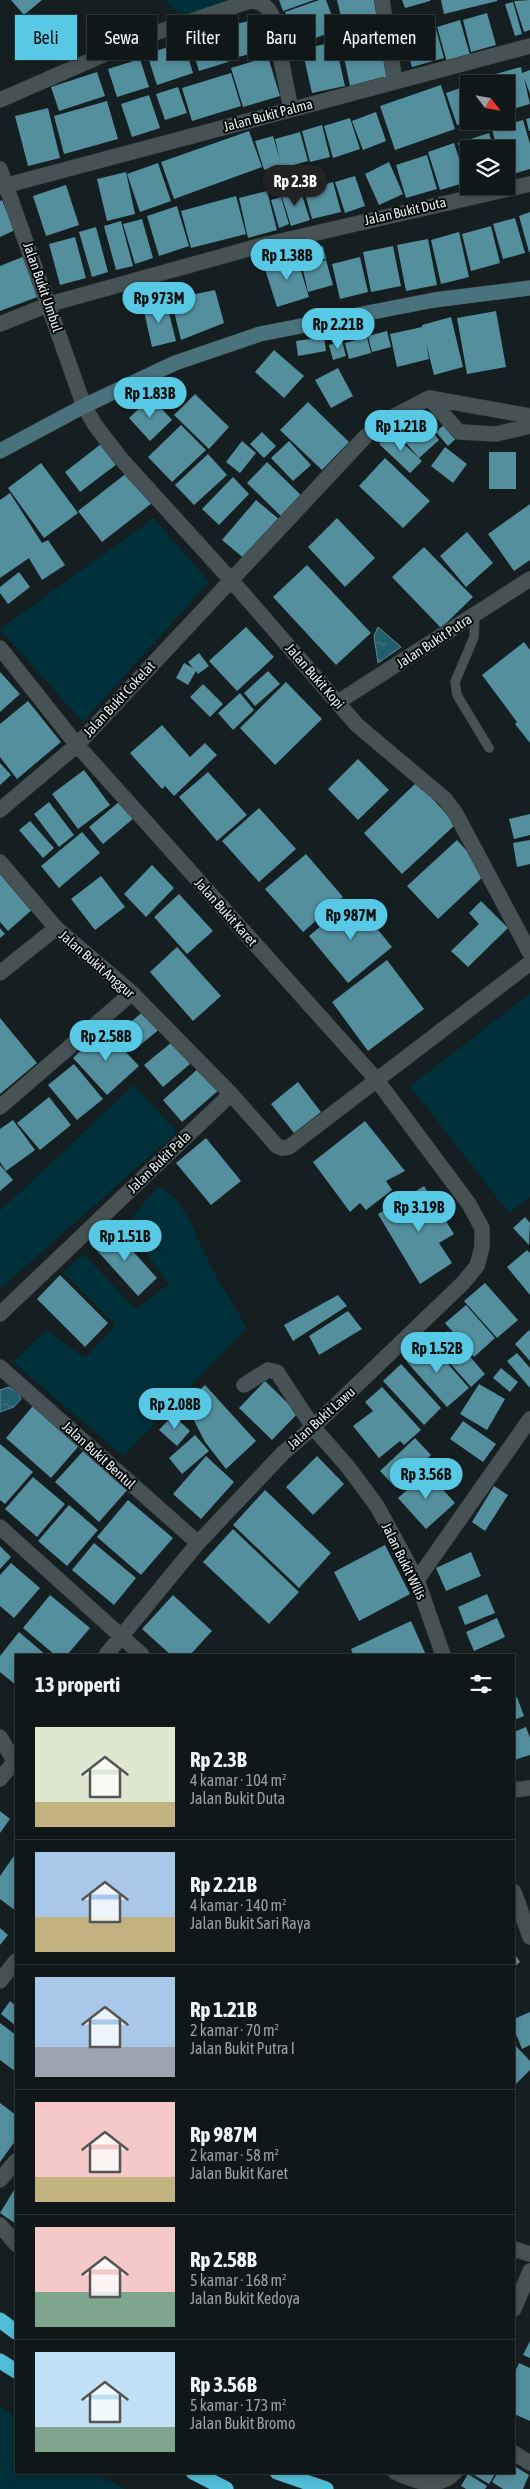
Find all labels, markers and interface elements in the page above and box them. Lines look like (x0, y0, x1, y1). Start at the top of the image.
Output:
chip: Beli (15, 15, 77, 60)
chip: Sewa (87, 15, 157, 60)
chip: Filter (167, 15, 238, 60)
chip: Baru (248, 15, 315, 60)
chip: Apartemen (325, 15, 435, 60)
north arrow (460, 75, 515, 130)
map controls (460, 75, 515, 195)
street label: Jalan Bukit Palma (222, 95, 314, 135)
button: layers (460, 140, 515, 195)
pin: Rp 2.3B (249, 164, 341, 207)
text: Rp 2.3B (273, 172, 317, 190)
street label: Jalan Bukit Duta (363, 194, 447, 228)
pin: Rp 1.38B (235, 238, 339, 281)
street label: Jalan Bukit Umbul (20, 240, 66, 334)
text: Rp 1.38B (262, 246, 312, 264)
pin: Rp 973M (113, 282, 205, 324)
text: Rp 973M (133, 289, 185, 307)
pin: Rp 2.21B (286, 308, 390, 350)
text: Rp 2.21B (313, 315, 363, 333)
pin: Rp 1.83B (98, 376, 202, 419)
text: Rp 1.83B (125, 384, 175, 402)
pin: Rp 1.21B (349, 410, 453, 452)
text: Rp 1.21B (376, 417, 426, 435)
street label: Jalan Bukit Putra (393, 611, 475, 671)
street label: Jalan Bukit Kopi (282, 640, 348, 712)
street label: Jalan Bukit Cokelat (80, 658, 158, 740)
street label: Jalan Bukit Karet (191, 875, 261, 949)
pin: Rp 987M (305, 898, 397, 941)
text: Rp 987M (325, 906, 377, 924)
street label: Jalan Bukit Anggur (56, 927, 139, 1002)
pin: Rp 2.58B (54, 1020, 158, 1062)
text: Rp 2.58B (81, 1027, 131, 1045)
street label: Jalan Bukit Pala (124, 1128, 194, 1196)
pin: Rp 3.19B (367, 1190, 471, 1233)
text: Rp 3.19B (394, 1198, 444, 1216)
pin: Rp 1.51B (73, 1220, 177, 1262)
text: Rp 1.51B (100, 1227, 150, 1245)
pin: Rp 1.52B (385, 1332, 489, 1374)
text: Rp 1.52B (412, 1339, 462, 1357)
street label: Jalan Bukit Lawu (284, 1384, 358, 1452)
pin: Rp 2.08B (123, 1388, 227, 1430)
text: Rp 2.08B (150, 1395, 200, 1413)
street label: Jalan Bukit Bentul (59, 1418, 139, 1492)
pin: Rp 3.56B (374, 1458, 478, 1500)
text: Rp 3.56B (401, 1465, 451, 1483)
street label: Jalan Bukit Wilis (379, 1520, 430, 1602)
icon: filters (467, 1670, 495, 1698)
text: 13 properti (35, 1672, 120, 1696)
icon: home (75, 1747, 135, 1807)
text: Rp 2.3B (190, 1747, 247, 1771)
text: 4 kamar · 104 m² (190, 1771, 286, 1789)
text: Jalan Bukit Duta (190, 1789, 285, 1807)
icon: home (75, 1872, 135, 1932)
text: Rp 2.21B (190, 1872, 257, 1896)
text: 4 kamar · 140 m² (190, 1896, 286, 1914)
text: Jalan Bukit Sari Raya (190, 1914, 311, 1932)
icon: home (75, 1997, 135, 2057)
text: Rp 1.21B (190, 1997, 257, 2021)
text: 2 kamar · 70 m² (190, 2021, 279, 2039)
text: Jalan Bukit Putra I (190, 2039, 295, 2057)
icon: home (75, 2122, 135, 2182)
text: Rp 987M (190, 2122, 257, 2146)
text: 2 kamar · 58 m² (190, 2146, 279, 2164)
text: Jalan Bukit Karet (190, 2164, 288, 2182)
icon: home (75, 2247, 135, 2307)
text: Rp 2.58B (190, 2247, 257, 2271)
text: 5 kamar · 168 m² (190, 2271, 286, 2289)
text: Jalan Bukit Kedoya (190, 2289, 300, 2307)
icon: home (75, 2372, 135, 2432)
text: Rp 3.56B (190, 2372, 257, 2396)
text: 5 kamar · 173 m² (190, 2396, 286, 2414)
text: Jalan Bukit Bromo (190, 2414, 295, 2432)

